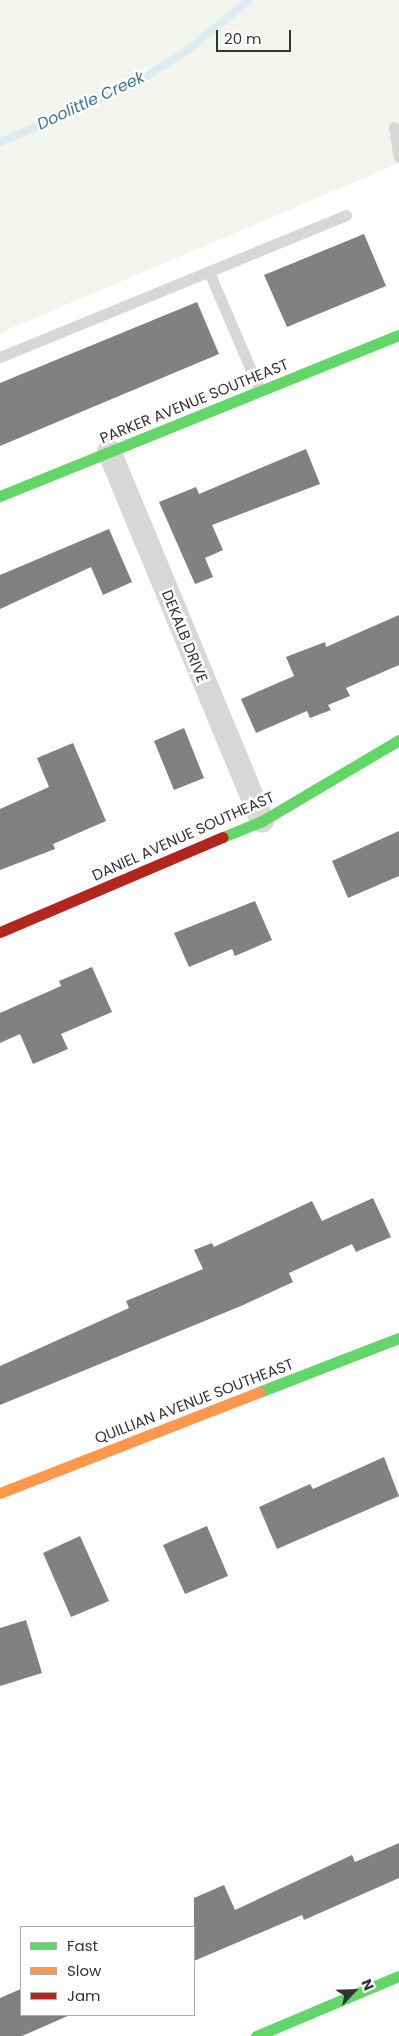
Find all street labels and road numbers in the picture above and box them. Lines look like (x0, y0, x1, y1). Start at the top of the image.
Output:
street label: PARKER AVENUE SOUTHEAST (97, 355, 291, 447)
street label: DEKALB DRIVE (158, 587, 212, 685)
street label: DANIEL AVENUE SOUTHEAST (89, 788, 277, 884)
street label: QUILLIAN AVENUE SOUTHEAST (92, 1355, 296, 1447)

